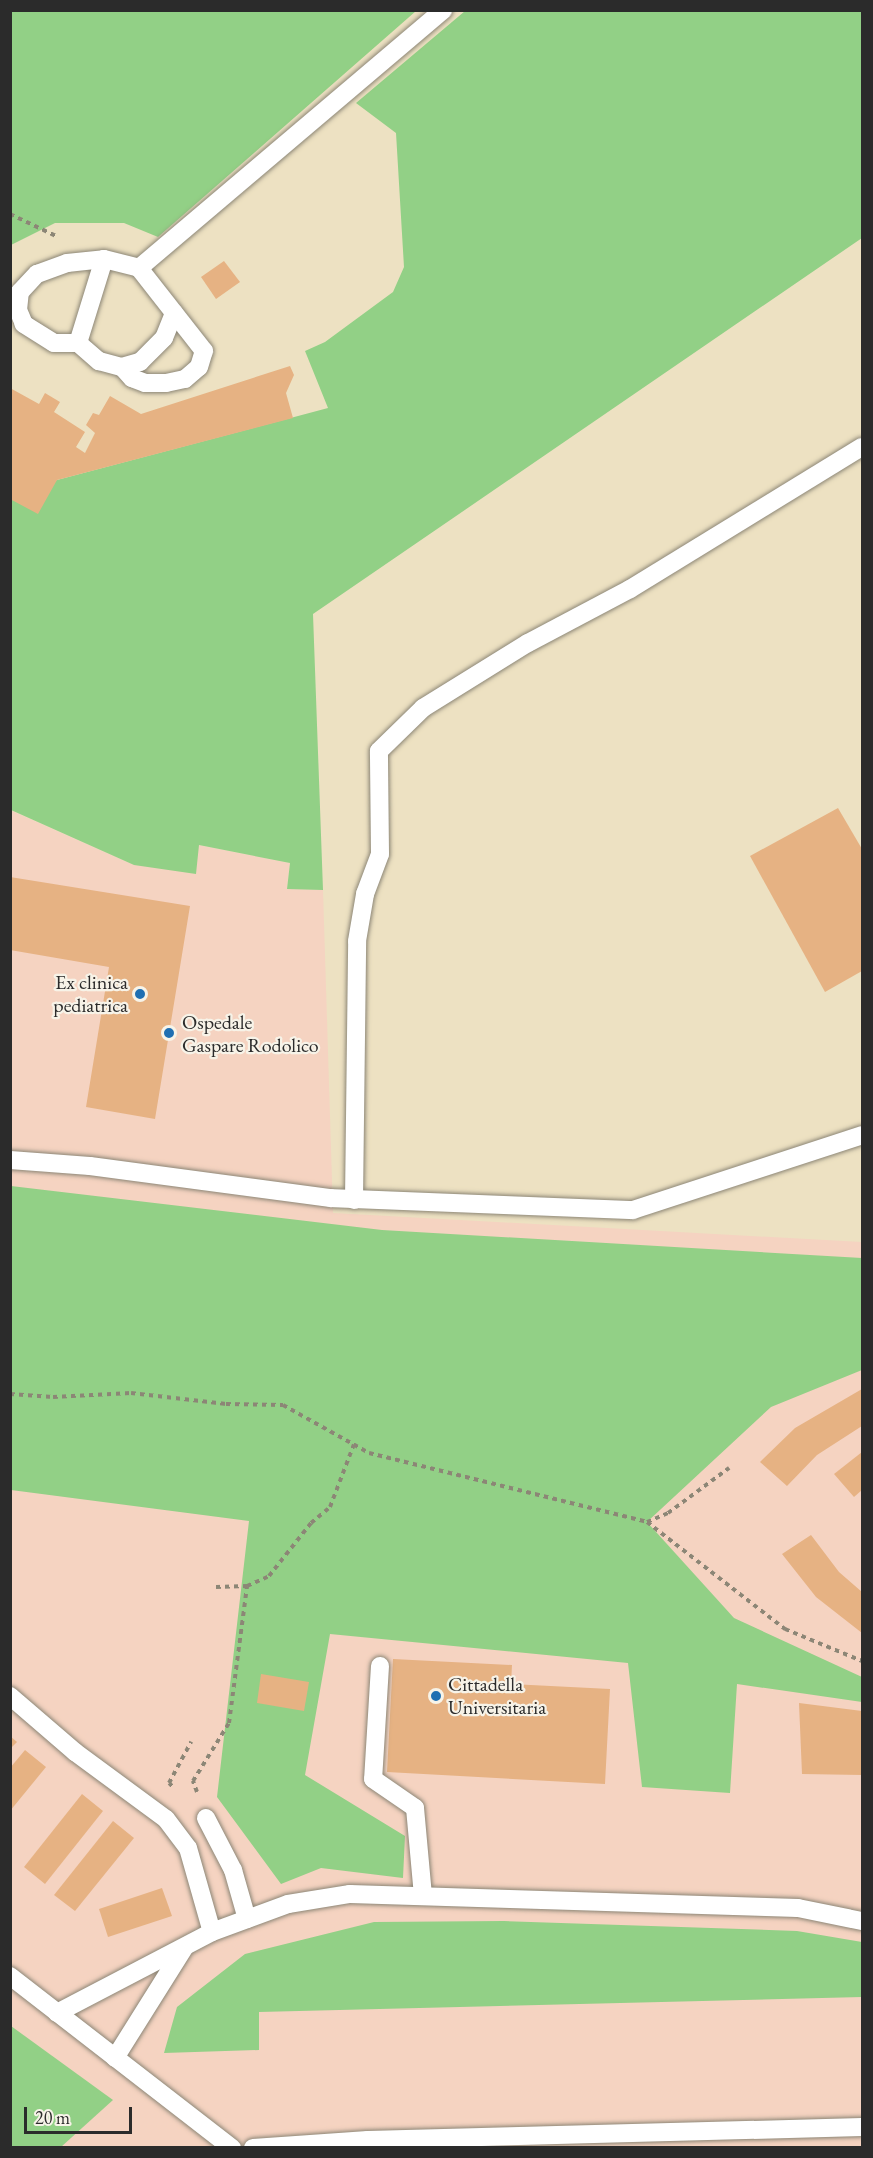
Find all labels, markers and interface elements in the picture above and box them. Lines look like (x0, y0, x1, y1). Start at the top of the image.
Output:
place label: Ex clinica pediatrica (53, 970, 128, 1017)
marker: Ex clinica pediatrica (133, 987, 147, 1001)
place label: Ospedale Gaspare Rodolico (182, 1010, 319, 1057)
marker: Ospedale Gaspare Rodolico (160, 1024, 178, 1042)
place label: Cittadella Universitaria (448, 1672, 546, 1719)
marker: Cittadella Universitaria (429, 1689, 443, 1703)
scale bar (27, 2095, 135, 2133)
text: 20 m (35, 2106, 70, 2129)

